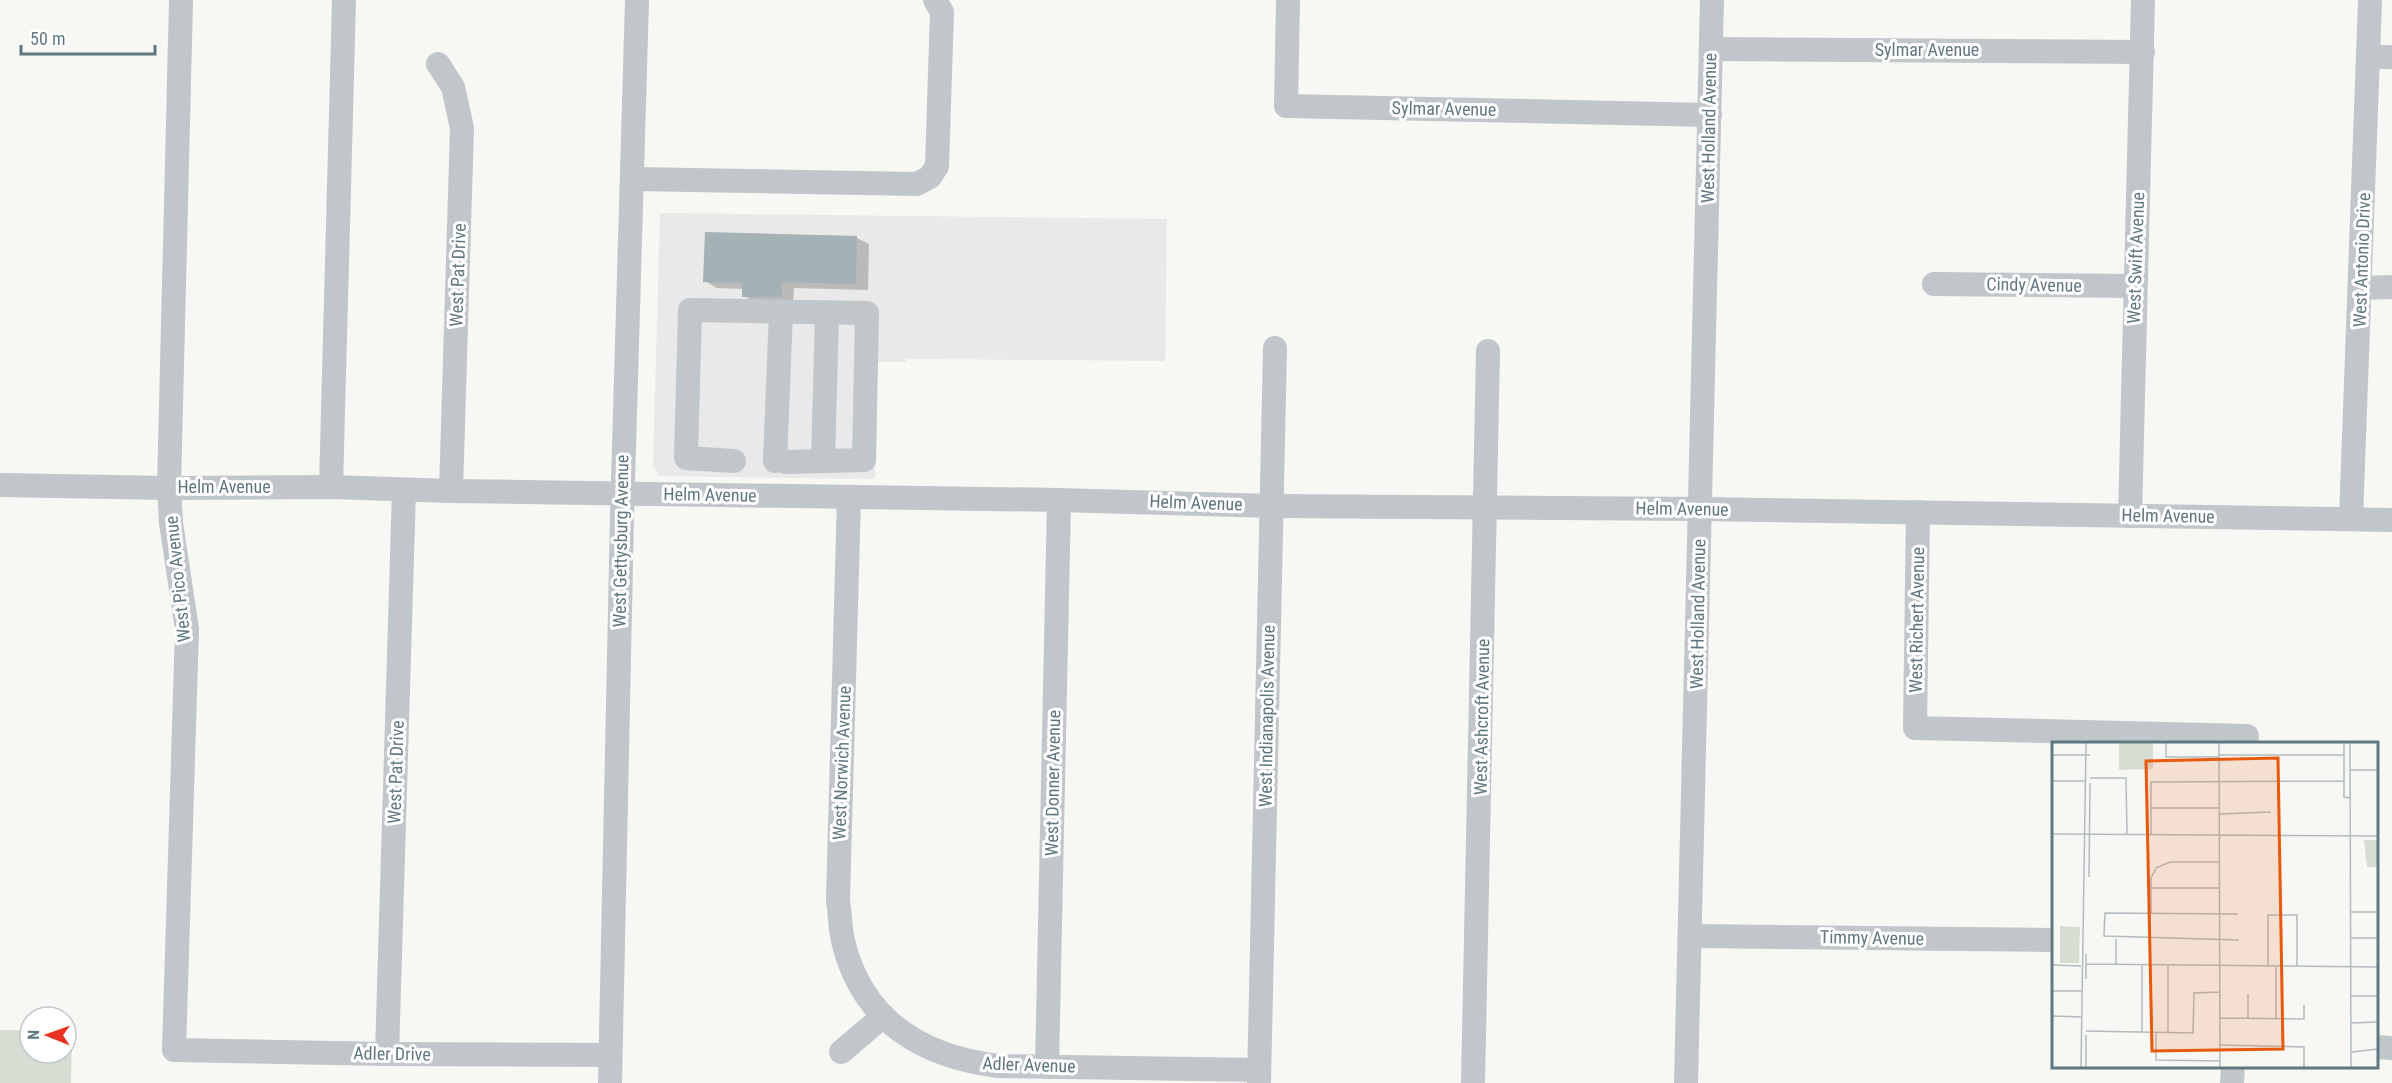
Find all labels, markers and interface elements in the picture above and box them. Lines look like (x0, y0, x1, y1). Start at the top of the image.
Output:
scale bar (21, 18, 154, 56)
text: 50 m (30, 28, 65, 49)
street label: Sylmar Avenue (1875, 39, 1979, 60)
street label: West Holland Avenue (1697, 53, 1720, 203)
street label: Sylmar Avenue (1392, 97, 1496, 120)
street label: West Swift Avenue (2123, 192, 2148, 324)
street label: West Antonio Drive (2349, 192, 2374, 328)
street label: West Pat Drive (445, 223, 470, 327)
street label: Cindy Avenue (1986, 273, 2082, 296)
street label: West Gettysburg Avenue (608, 454, 633, 628)
street label: Helm Avenue (177, 476, 271, 497)
street label: Helm Avenue (663, 483, 757, 506)
street label: Helm Avenue (1149, 490, 1243, 515)
street label: Helm Avenue (1635, 497, 1729, 520)
street label: Helm Avenue (2121, 504, 2215, 527)
street label: West Pico Avenue (160, 515, 195, 643)
street label: West Holland Avenue (1686, 539, 1709, 689)
street label: West Richert Avenue (1905, 547, 1928, 693)
street label: West Indianapolis Avenue (1254, 625, 1279, 807)
street label: West Ashcroft Avenue (1470, 639, 1493, 795)
street label: West Norwich Avenue (828, 686, 855, 840)
street label: West Donner Avenue (1041, 710, 1064, 856)
street label: West Pat Drive (383, 720, 408, 824)
inset map (2052, 742, 2377, 1068)
street label: Timmy Avenue (1820, 926, 1924, 949)
north arrow (18, 1005, 78, 1065)
text: N (24, 1030, 43, 1040)
street label: Adler Drive (353, 1042, 431, 1065)
street label: Adler Avenue (982, 1052, 1076, 1077)

